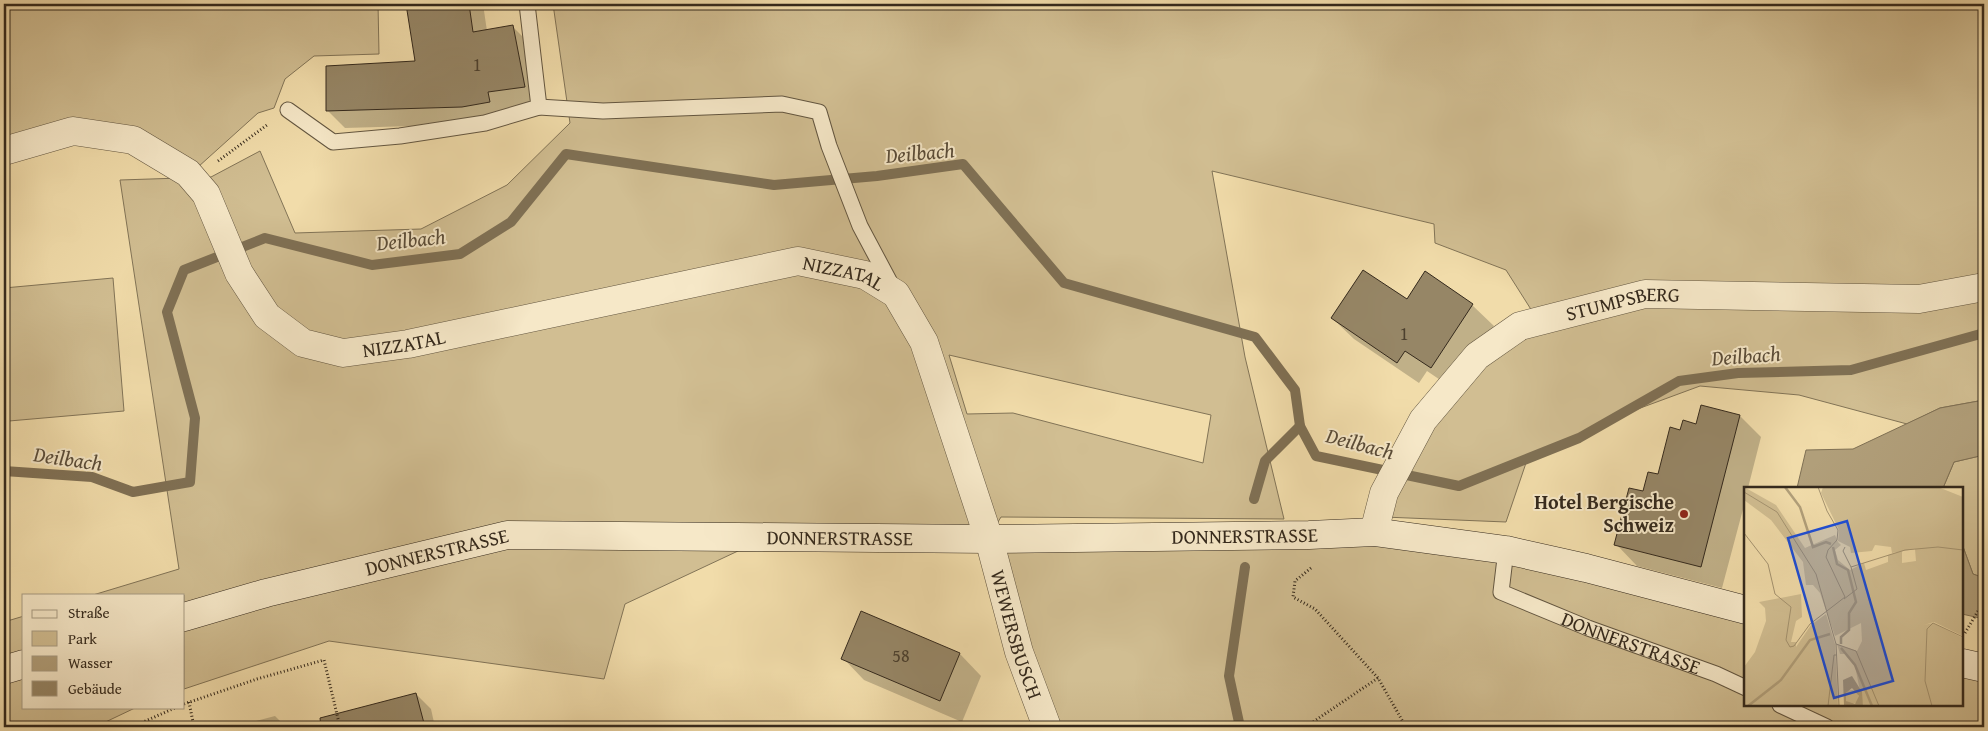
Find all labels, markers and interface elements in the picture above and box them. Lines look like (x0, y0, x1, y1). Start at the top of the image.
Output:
house number: 1 (473, 51, 481, 78)
water label: Deilbach (883, 134, 956, 171)
water label: Deilbach (374, 220, 447, 259)
street label: NIZZATAL (800, 247, 891, 298)
street label: STUMPSBERG (1563, 279, 1680, 328)
house number: 1 (1400, 320, 1408, 347)
street label: NIZZATAL (361, 321, 448, 364)
water label: Deilbach (1709, 338, 1782, 373)
water label: Deilbach (1322, 419, 1398, 468)
water label: Deilbach (31, 438, 105, 479)
place label: Hotel Bergische Schweiz (1534, 487, 1674, 539)
inset map (1744, 487, 1963, 706)
marker: Hotel Bergische Schweiz (1678, 508, 1690, 520)
street label: DONNERSTRASSE (362, 520, 511, 583)
street label: DONNERSTRASSE (1171, 520, 1318, 551)
street label: DONNERSTRASSE (766, 522, 913, 552)
street label: WEWERSBUSCH (984, 566, 1050, 703)
legend (22, 594, 185, 708)
text: Straße (68, 602, 110, 623)
street label: DONNERSTRASSE (1557, 604, 1705, 681)
text: Park (68, 628, 97, 649)
house number: 58 (892, 642, 910, 669)
text: Wasser (68, 652, 112, 673)
text: Gebäude (68, 678, 122, 699)

